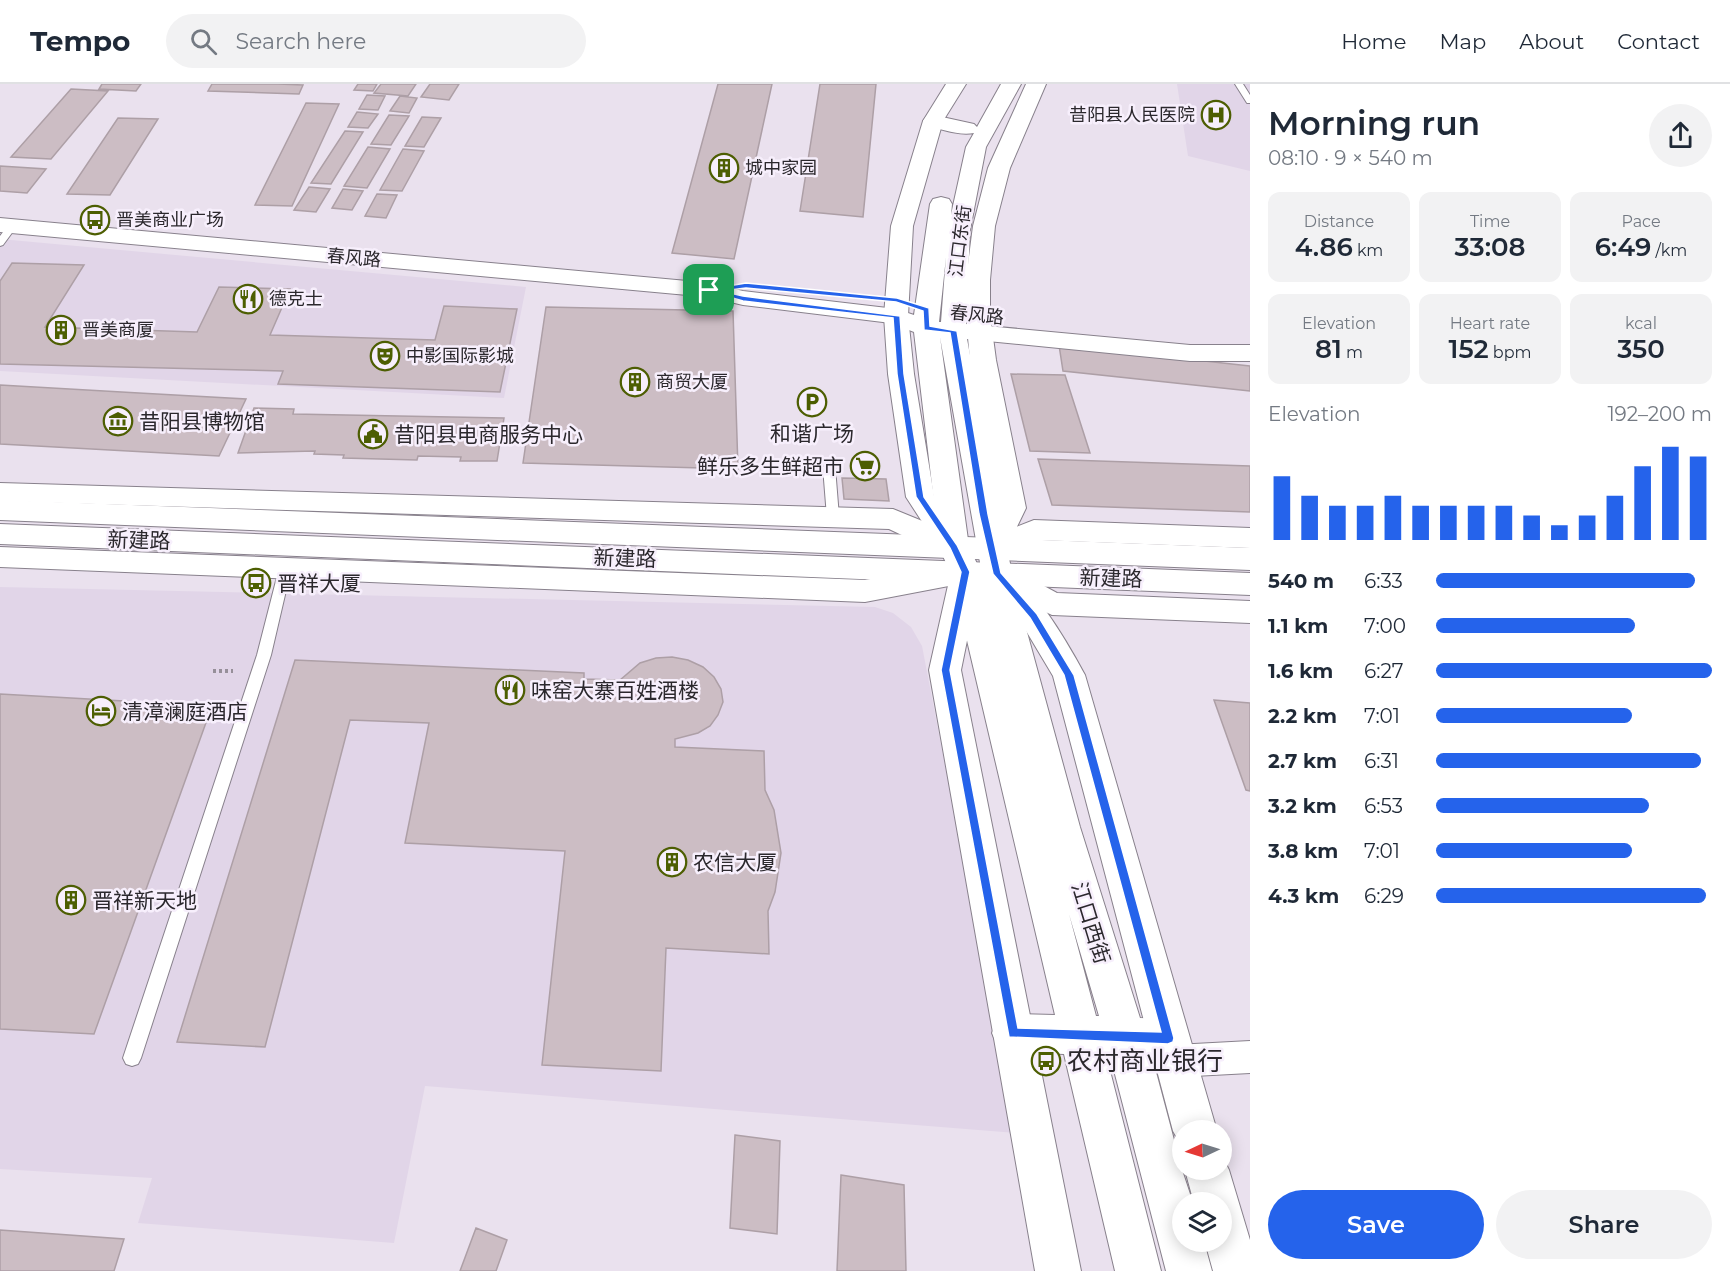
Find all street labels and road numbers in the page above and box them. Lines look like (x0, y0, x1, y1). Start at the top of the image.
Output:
street label: 江口东街 (945, 204, 975, 278)
street label: 春风路 (326, 245, 382, 271)
street label: 春风路 (949, 301, 1005, 329)
street label: 新建路 (107, 526, 171, 554)
street label: 新建路 (593, 544, 657, 572)
street label: 新建路 (1079, 564, 1143, 592)
street label: 江口西街 (1067, 879, 1115, 967)

